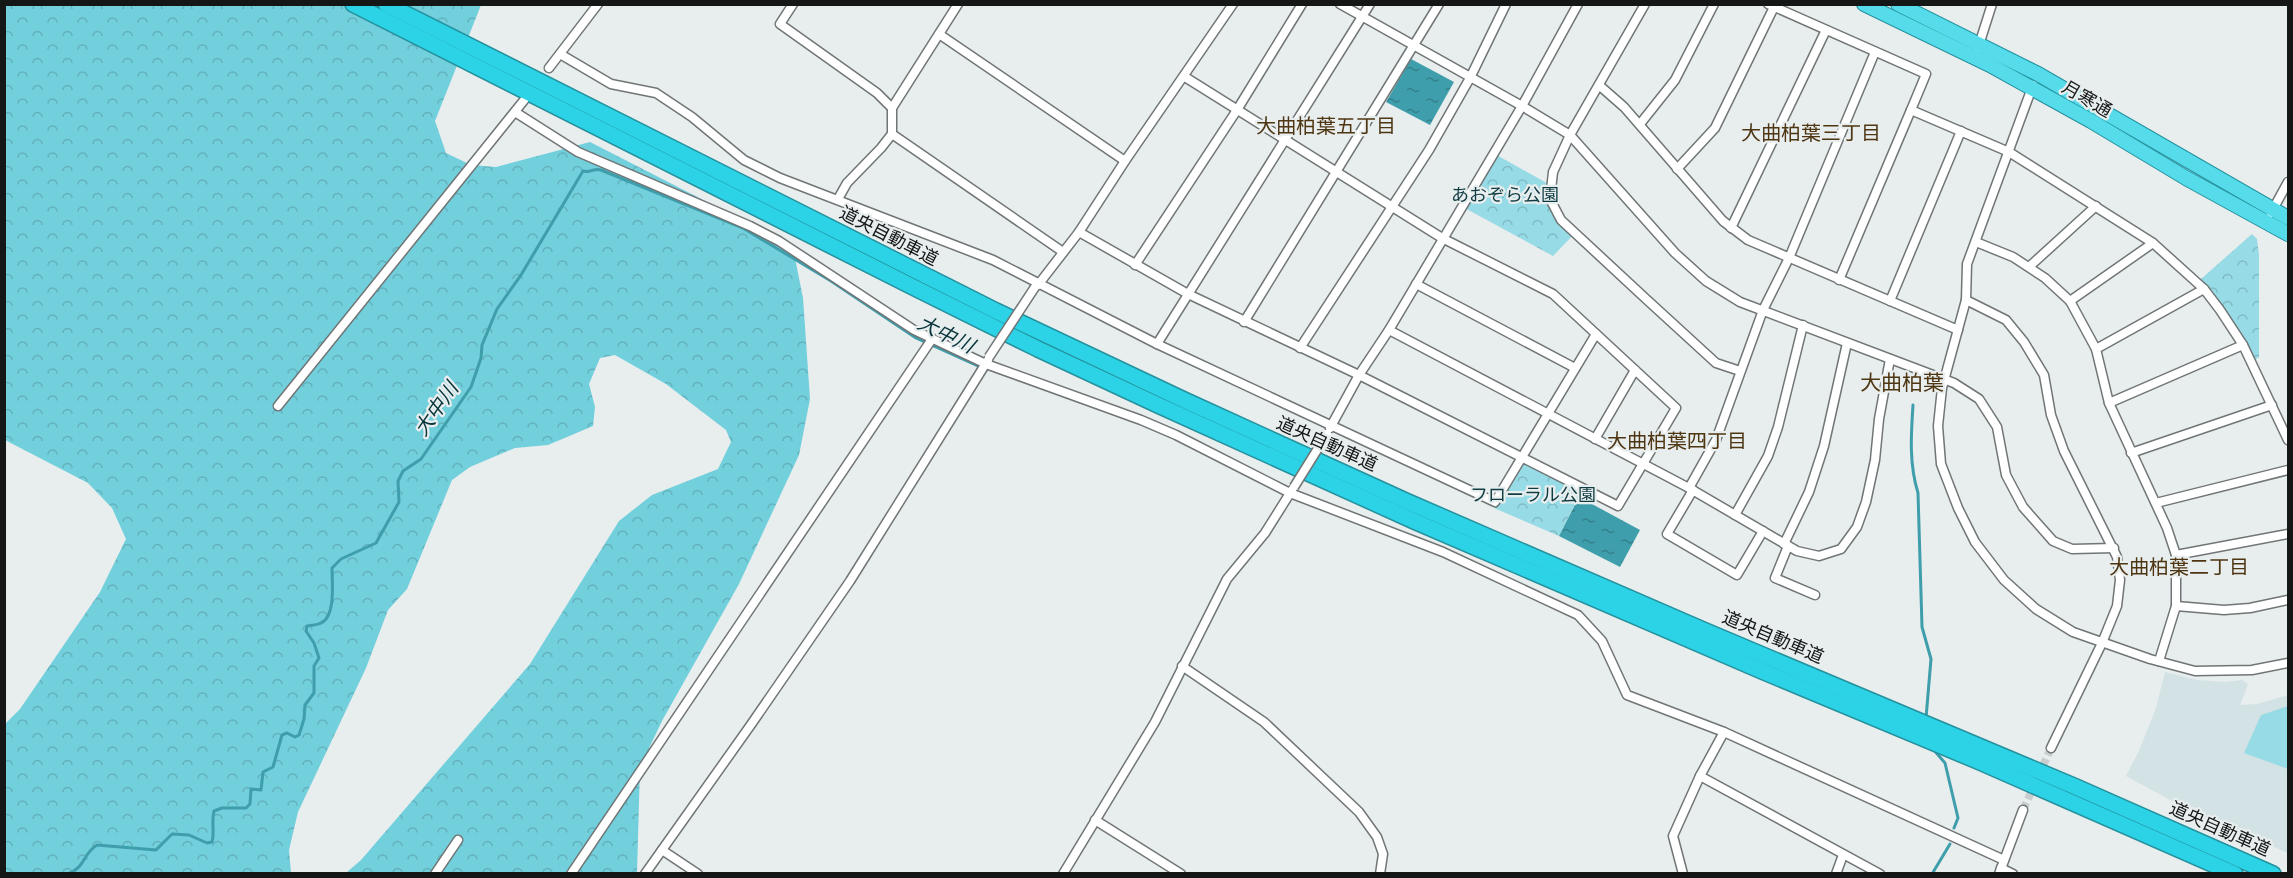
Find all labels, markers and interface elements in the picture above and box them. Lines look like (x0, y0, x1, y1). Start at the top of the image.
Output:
street label: 月寒通 (2059, 77, 2115, 121)
district label: 大曲柏葉五丁目 (1256, 115, 1396, 137)
district label: 大曲柏葉三丁目 (1741, 122, 1881, 144)
park label: あおぞら公園 (1451, 185, 1559, 205)
street label: 道央自動車道 (836, 203, 942, 269)
water label: 大中川 (914, 311, 980, 358)
district label: 大曲柏葉 (1860, 371, 1944, 394)
water label: 大中川 (410, 376, 463, 440)
street label: 道央自動車道 (1274, 413, 1380, 475)
district label: 大曲柏葉四丁目 (1607, 430, 1747, 452)
park label: フローラル公園 (1470, 485, 1596, 505)
district label: 大曲柏葉二丁目 (2109, 556, 2249, 578)
street label: 道央自動車道 (1719, 607, 1827, 667)
street label: 道央自動車道 (2167, 798, 2273, 860)

